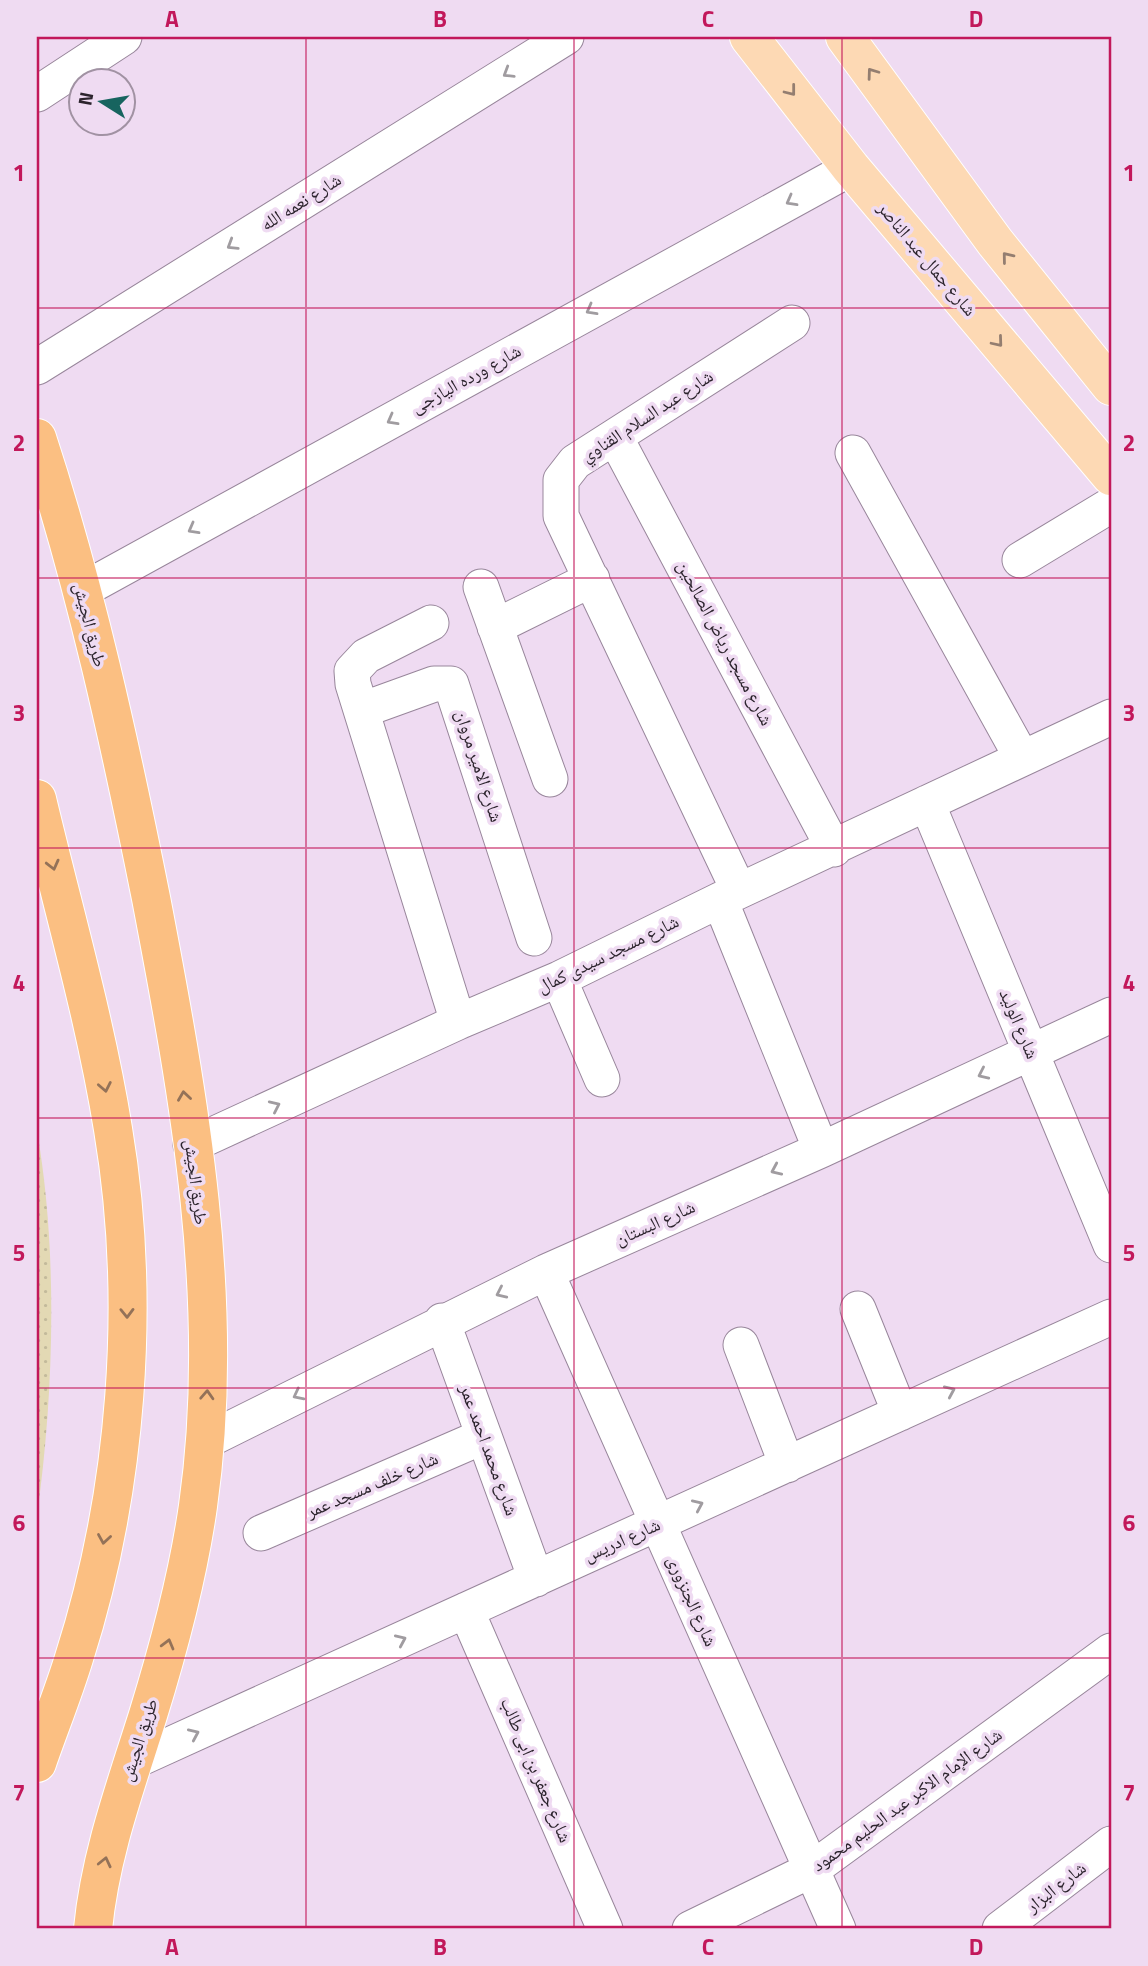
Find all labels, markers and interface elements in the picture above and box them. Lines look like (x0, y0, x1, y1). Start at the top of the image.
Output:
text: A (165, 1, 179, 36)
text: B (433, 1, 447, 36)
text: C (702, 1, 714, 36)
text: D (969, 1, 983, 36)
one-way arrow (503, 64, 516, 77)
north arrow (66, 66, 136, 136)
one-way arrow (868, 68, 880, 81)
one-way arrow (782, 83, 795, 95)
text: N (69, 89, 100, 108)
text: 1 (13, 155, 25, 190)
text: 1 (1123, 155, 1135, 190)
street label: شارع نعمه الله (255, 166, 346, 237)
one-way arrow (786, 193, 798, 206)
street label: شارع جمال عبد الناصر (871, 195, 984, 322)
one-way arrow (227, 236, 240, 249)
one-way arrow (1002, 252, 1015, 264)
one-way arrow (586, 302, 599, 315)
one-way arrow (990, 334, 1002, 347)
street label: شارع ورده اليازجى (406, 337, 526, 420)
street label: شارع عبد السلام القناوي (575, 363, 719, 470)
one-way arrow (387, 412, 399, 425)
text: 2 (13, 425, 25, 460)
text: 2 (1123, 425, 1135, 460)
one-way arrow (187, 521, 200, 534)
street label: شارع مسجد رياض الصالحين (670, 555, 780, 730)
street label: طريق الجيش (67, 580, 114, 670)
text: 3 (13, 695, 25, 730)
text: 3 (1123, 695, 1135, 730)
street label: شارع الامير مروان (449, 706, 510, 825)
one-way arrow (45, 859, 59, 871)
street label: شارع مسجد سيدى كمال (532, 907, 683, 1000)
text: 4 (13, 965, 25, 1000)
text: 4 (1123, 965, 1135, 1000)
street label: شارع الوليد (993, 985, 1046, 1063)
one-way arrow (978, 1066, 990, 1080)
one-way arrow (96, 1081, 111, 1093)
one-way arrow (177, 1090, 192, 1102)
one-way arrow (268, 1101, 281, 1115)
street label: طريق الجيش (178, 1138, 215, 1226)
one-way arrow (771, 1162, 783, 1176)
street label: شارع البستان (610, 1193, 699, 1252)
text: 5 (13, 1235, 25, 1270)
text: 5 (1123, 1235, 1135, 1270)
one-way arrow (496, 1285, 509, 1299)
one-way arrow (119, 1308, 134, 1319)
street label: شارع محمد احمد عمر (453, 1380, 526, 1519)
one-way arrow (942, 1385, 955, 1399)
one-way arrow (293, 1386, 305, 1400)
one-way arrow (199, 1390, 214, 1401)
street label: شارع خلف مسجد عمر (301, 1445, 442, 1525)
one-way arrow (691, 1499, 703, 1513)
text: 6 (13, 1505, 26, 1540)
text: 6 (1123, 1505, 1136, 1540)
street label: شارع ادريس (579, 1511, 664, 1568)
one-way arrow (97, 1533, 112, 1545)
street label: شارع الجنزورى (660, 1551, 725, 1651)
one-way arrow (394, 1634, 407, 1648)
one-way arrow (160, 1638, 174, 1650)
street label: شارع جعفر بن ابى طالب (494, 1693, 579, 1847)
street label: طريق الجيش (112, 1695, 165, 1785)
street label: شارع الإمام الاكبر عبد الحليم محمود (806, 1721, 1008, 1878)
one-way arrow (187, 1728, 200, 1742)
text: 7 (13, 1775, 25, 1810)
text: 7 (1123, 1775, 1135, 1810)
street label: شارع البزار (1019, 1854, 1092, 1919)
one-way arrow (96, 1856, 111, 1868)
text: A (165, 1929, 179, 1964)
text: B (433, 1929, 447, 1964)
text: C (702, 1929, 714, 1964)
text: D (969, 1929, 983, 1964)

